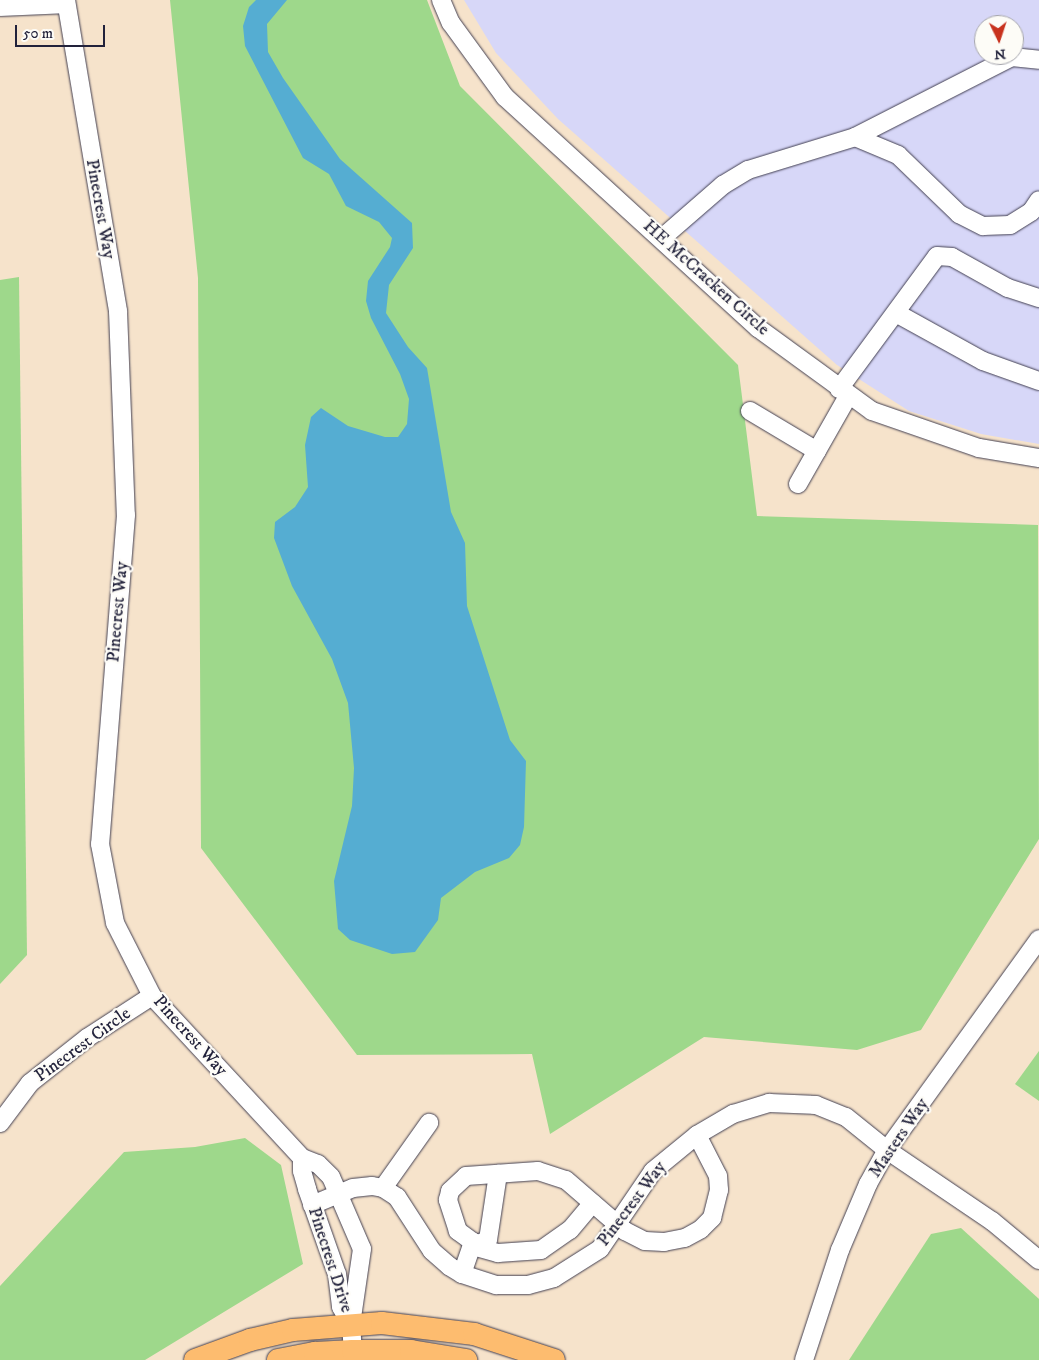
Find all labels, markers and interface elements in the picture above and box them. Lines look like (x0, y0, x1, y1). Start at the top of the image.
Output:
scale bar (18, 15, 108, 47)
north arrow (974, 15, 1024, 65)
text: 50 m (23, 24, 53, 43)
text: N (994, 45, 1006, 63)
street label: Pinecrest Way (81, 157, 119, 261)
street label: HE McCracken Circle (638, 215, 774, 341)
street label: Pinecrest Way (103, 561, 133, 663)
street label: Pinecrest Way (148, 991, 232, 1081)
street label: Pinecrest Circle (31, 1003, 135, 1087)
street label: Masters Way (864, 1094, 934, 1182)
street label: Pinecrest Way (593, 1157, 671, 1251)
street label: Pinecrest Drive (303, 1205, 357, 1315)

